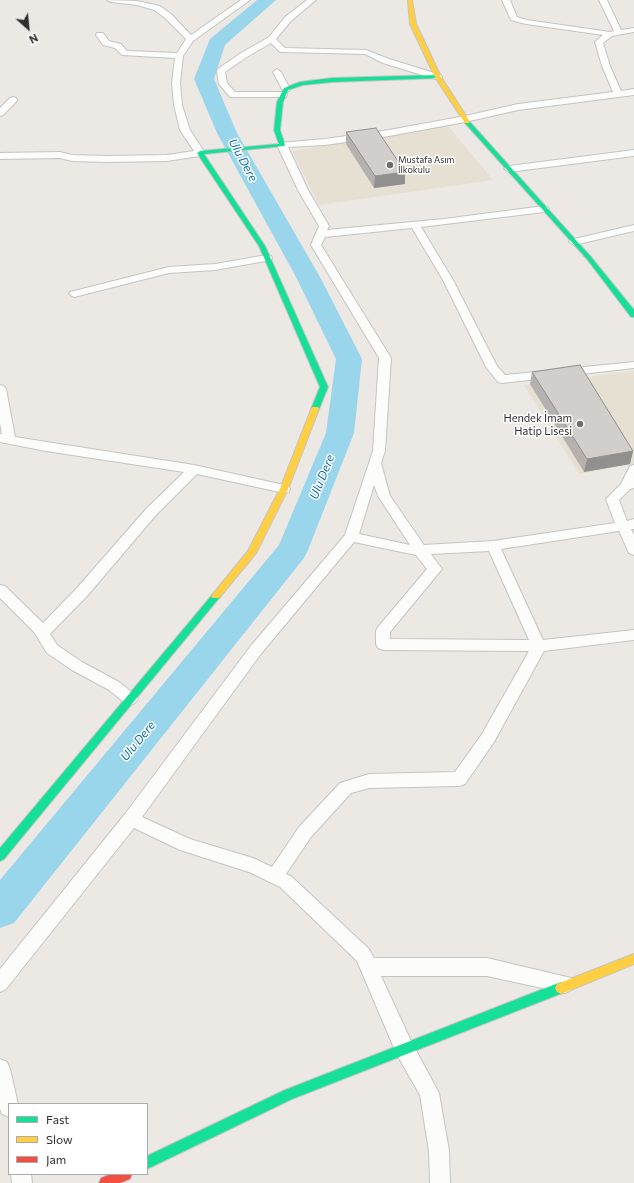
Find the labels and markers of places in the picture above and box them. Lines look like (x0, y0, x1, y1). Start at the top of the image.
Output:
place label: Mustafa Asım İlkokulu (398, 155, 454, 176)
marker: Mustafa Asım İlkokulu (385, 160, 395, 170)
place label: Hendek İmam Hatip Lisesi (503, 411, 572, 437)
marker: Hendek İmam Hatip Lisesi (575, 419, 585, 429)

